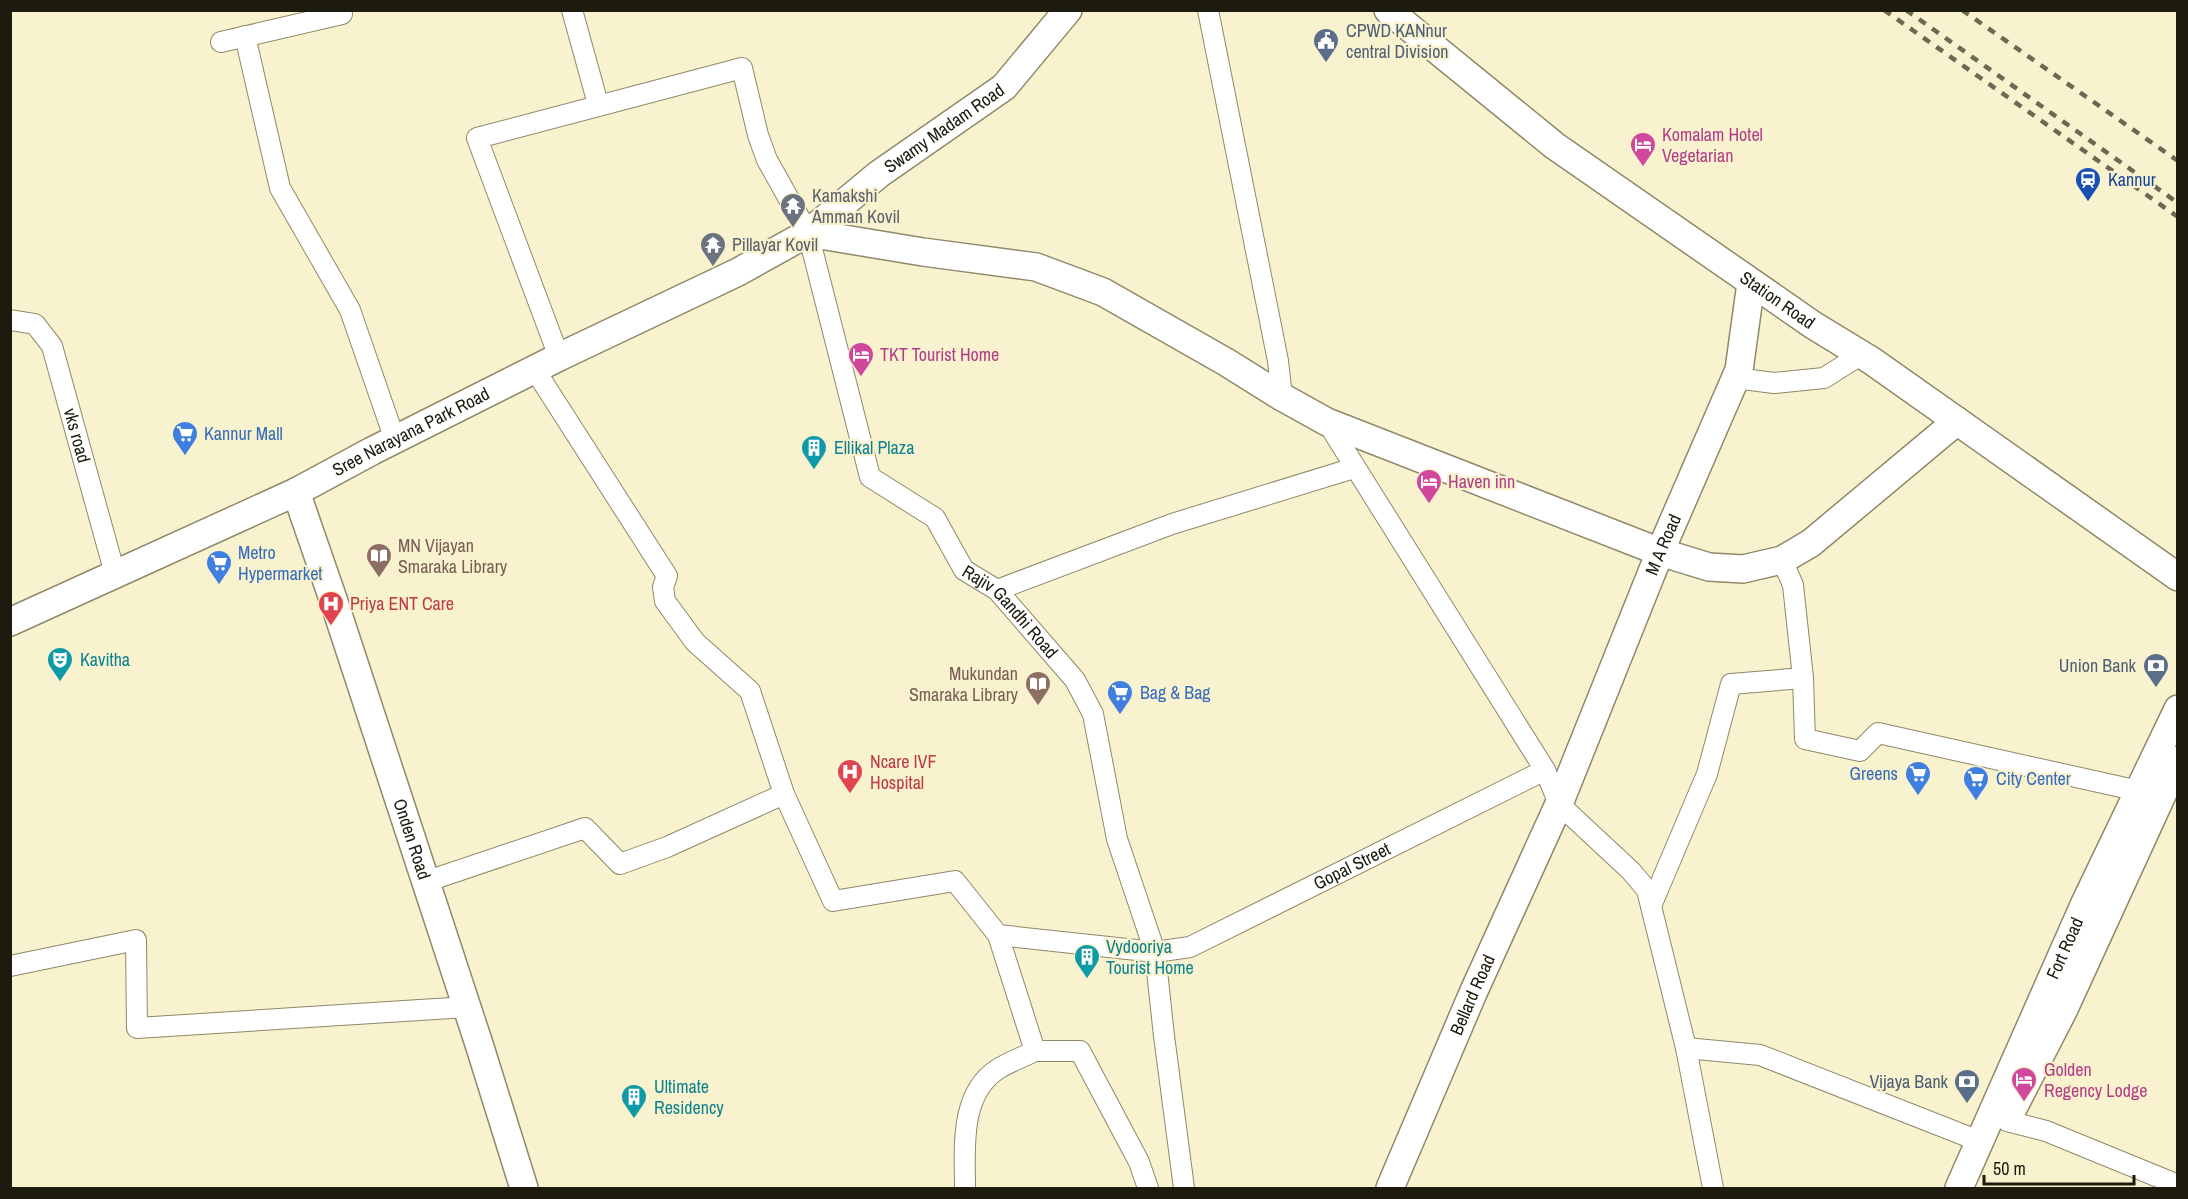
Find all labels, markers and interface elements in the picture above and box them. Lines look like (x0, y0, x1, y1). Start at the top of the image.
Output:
place label: CPWD KANnur central Division (1346, 18, 1449, 64)
public building icon: CPWD KANnur central Division (1311, 26, 1341, 64)
street label: Swamy Madam Road (879, 78, 1009, 179)
place label: Komalam Hotel Vegetarian (1662, 122, 1763, 168)
hotel icon: Komalam Hotel Vegetarian (1628, 130, 1658, 168)
station icon: Kannur (2073, 165, 2103, 203)
place label: Kannur (2108, 167, 2156, 192)
place label: Kamakshi Amman Kovil (811, 183, 900, 229)
temple icon: Kamakshi Amman Kovil (778, 191, 808, 229)
temple icon: Pillayar Kovil (698, 230, 728, 268)
place label: Pillayar Kovil (732, 232, 818, 257)
street label: Station Road (1735, 265, 1820, 335)
hotel icon: TKT Tourist Home (846, 340, 876, 378)
place label: TKT Tourist Home (880, 342, 999, 367)
street label: Sree Narayana Park Road (328, 381, 494, 482)
street label: vks road (58, 405, 97, 466)
supermarket icon: Kannur Mall (170, 419, 200, 457)
place label: Kannur Mall (204, 421, 283, 446)
building icon: Ellikal Plaza (799, 433, 829, 471)
place label: Ellikal Plaza (834, 435, 914, 460)
hotel icon: Haven inn (1414, 467, 1444, 505)
place label: Haven inn (1448, 469, 1515, 494)
street label: M A Road (1639, 510, 1687, 579)
place label: MN Vijayan Smaraka Library (398, 533, 508, 579)
place label: Metro Hypermarket (238, 540, 322, 586)
library icon: MN Vijayan Smaraka Library (364, 541, 394, 579)
supermarket icon: Metro Hypermarket (204, 548, 234, 586)
street label: Rajiv Gandhi Road (958, 559, 1064, 664)
hospital icon: Priya ENT Care (316, 589, 346, 627)
place label: Priya ENT Care (350, 591, 454, 616)
theatre icon: Kavitha (45, 645, 75, 683)
place label: Kavitha (80, 647, 130, 672)
bank icon: Union Bank (2141, 651, 2171, 689)
place label: Union Bank (2059, 653, 2137, 678)
place label: Mukundan Smaraka Library (909, 661, 1019, 707)
library icon: Mukundan Smaraka Library (1023, 669, 1053, 707)
supermarket icon: Bag & Bag (1105, 678, 1135, 716)
place label: Bag & Bag (1140, 680, 1211, 705)
place label: Ncare IVF Hospital (870, 749, 936, 795)
hospital icon: Ncare IVF Hospital (835, 757, 865, 795)
supermarket icon: Greens (1903, 759, 1933, 797)
place label: Greens (1850, 761, 1898, 786)
supermarket icon: City Center (1961, 764, 1991, 802)
place label: City Center (1996, 766, 2071, 791)
street label: Onden Road (387, 795, 437, 883)
street label: Gopal Street (1309, 836, 1394, 896)
street label: Fort Road (2040, 913, 2089, 983)
place label: Vydooriya Tourist Home (1106, 934, 1194, 980)
building icon: Vydooriya Tourist Home (1072, 942, 1102, 980)
street label: Bellard Road (1444, 950, 1501, 1039)
place label: Golden Regency Lodge (2044, 1057, 2147, 1103)
hotel icon: Golden Regency Lodge (2009, 1065, 2039, 1103)
bank icon: Vijaya Bank (1952, 1067, 1982, 1105)
place label: Vijaya Bank (1869, 1069, 1949, 1094)
place label: Ultimate Residency (654, 1074, 724, 1120)
building icon: Ultimate Residency (619, 1082, 649, 1120)
scale bar (1984, 1148, 2134, 1186)
text: 50 m (1993, 1156, 2026, 1181)

